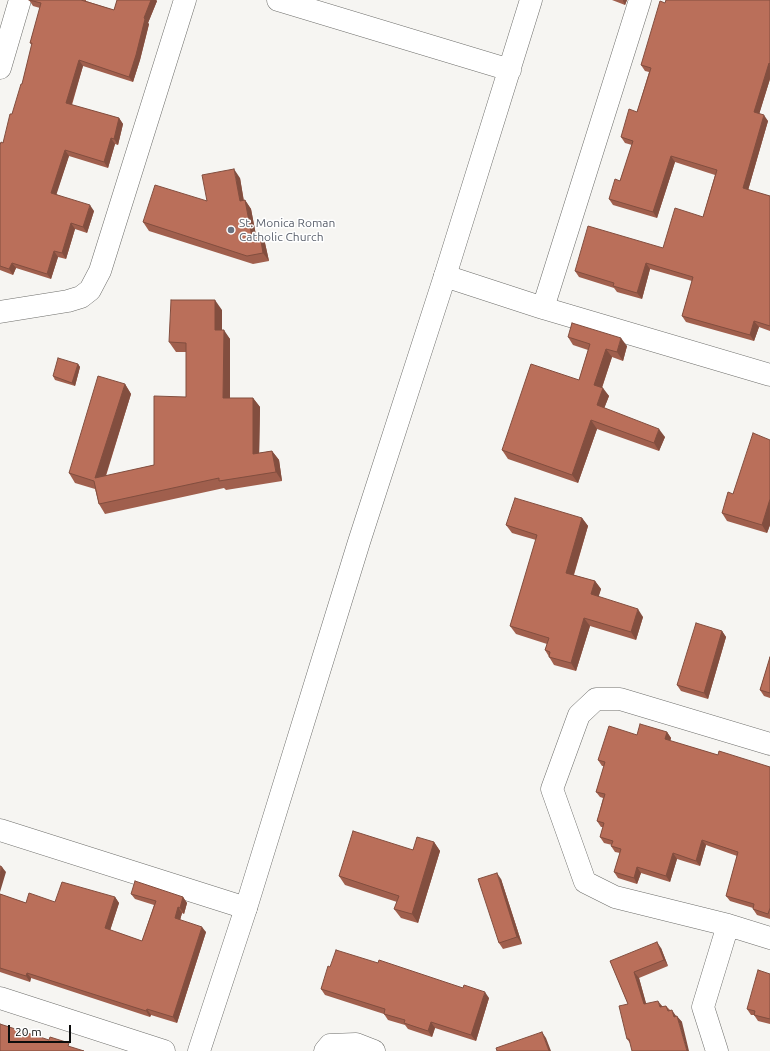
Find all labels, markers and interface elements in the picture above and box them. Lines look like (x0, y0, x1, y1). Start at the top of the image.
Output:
place label: St. Monica Roman Catholic Church (239, 216, 335, 244)
marker: St. Monica Roman Catholic Church (226, 225, 236, 235)
scale bar (10, 1017, 73, 1043)
text: 20 m (15, 1025, 42, 1038)

